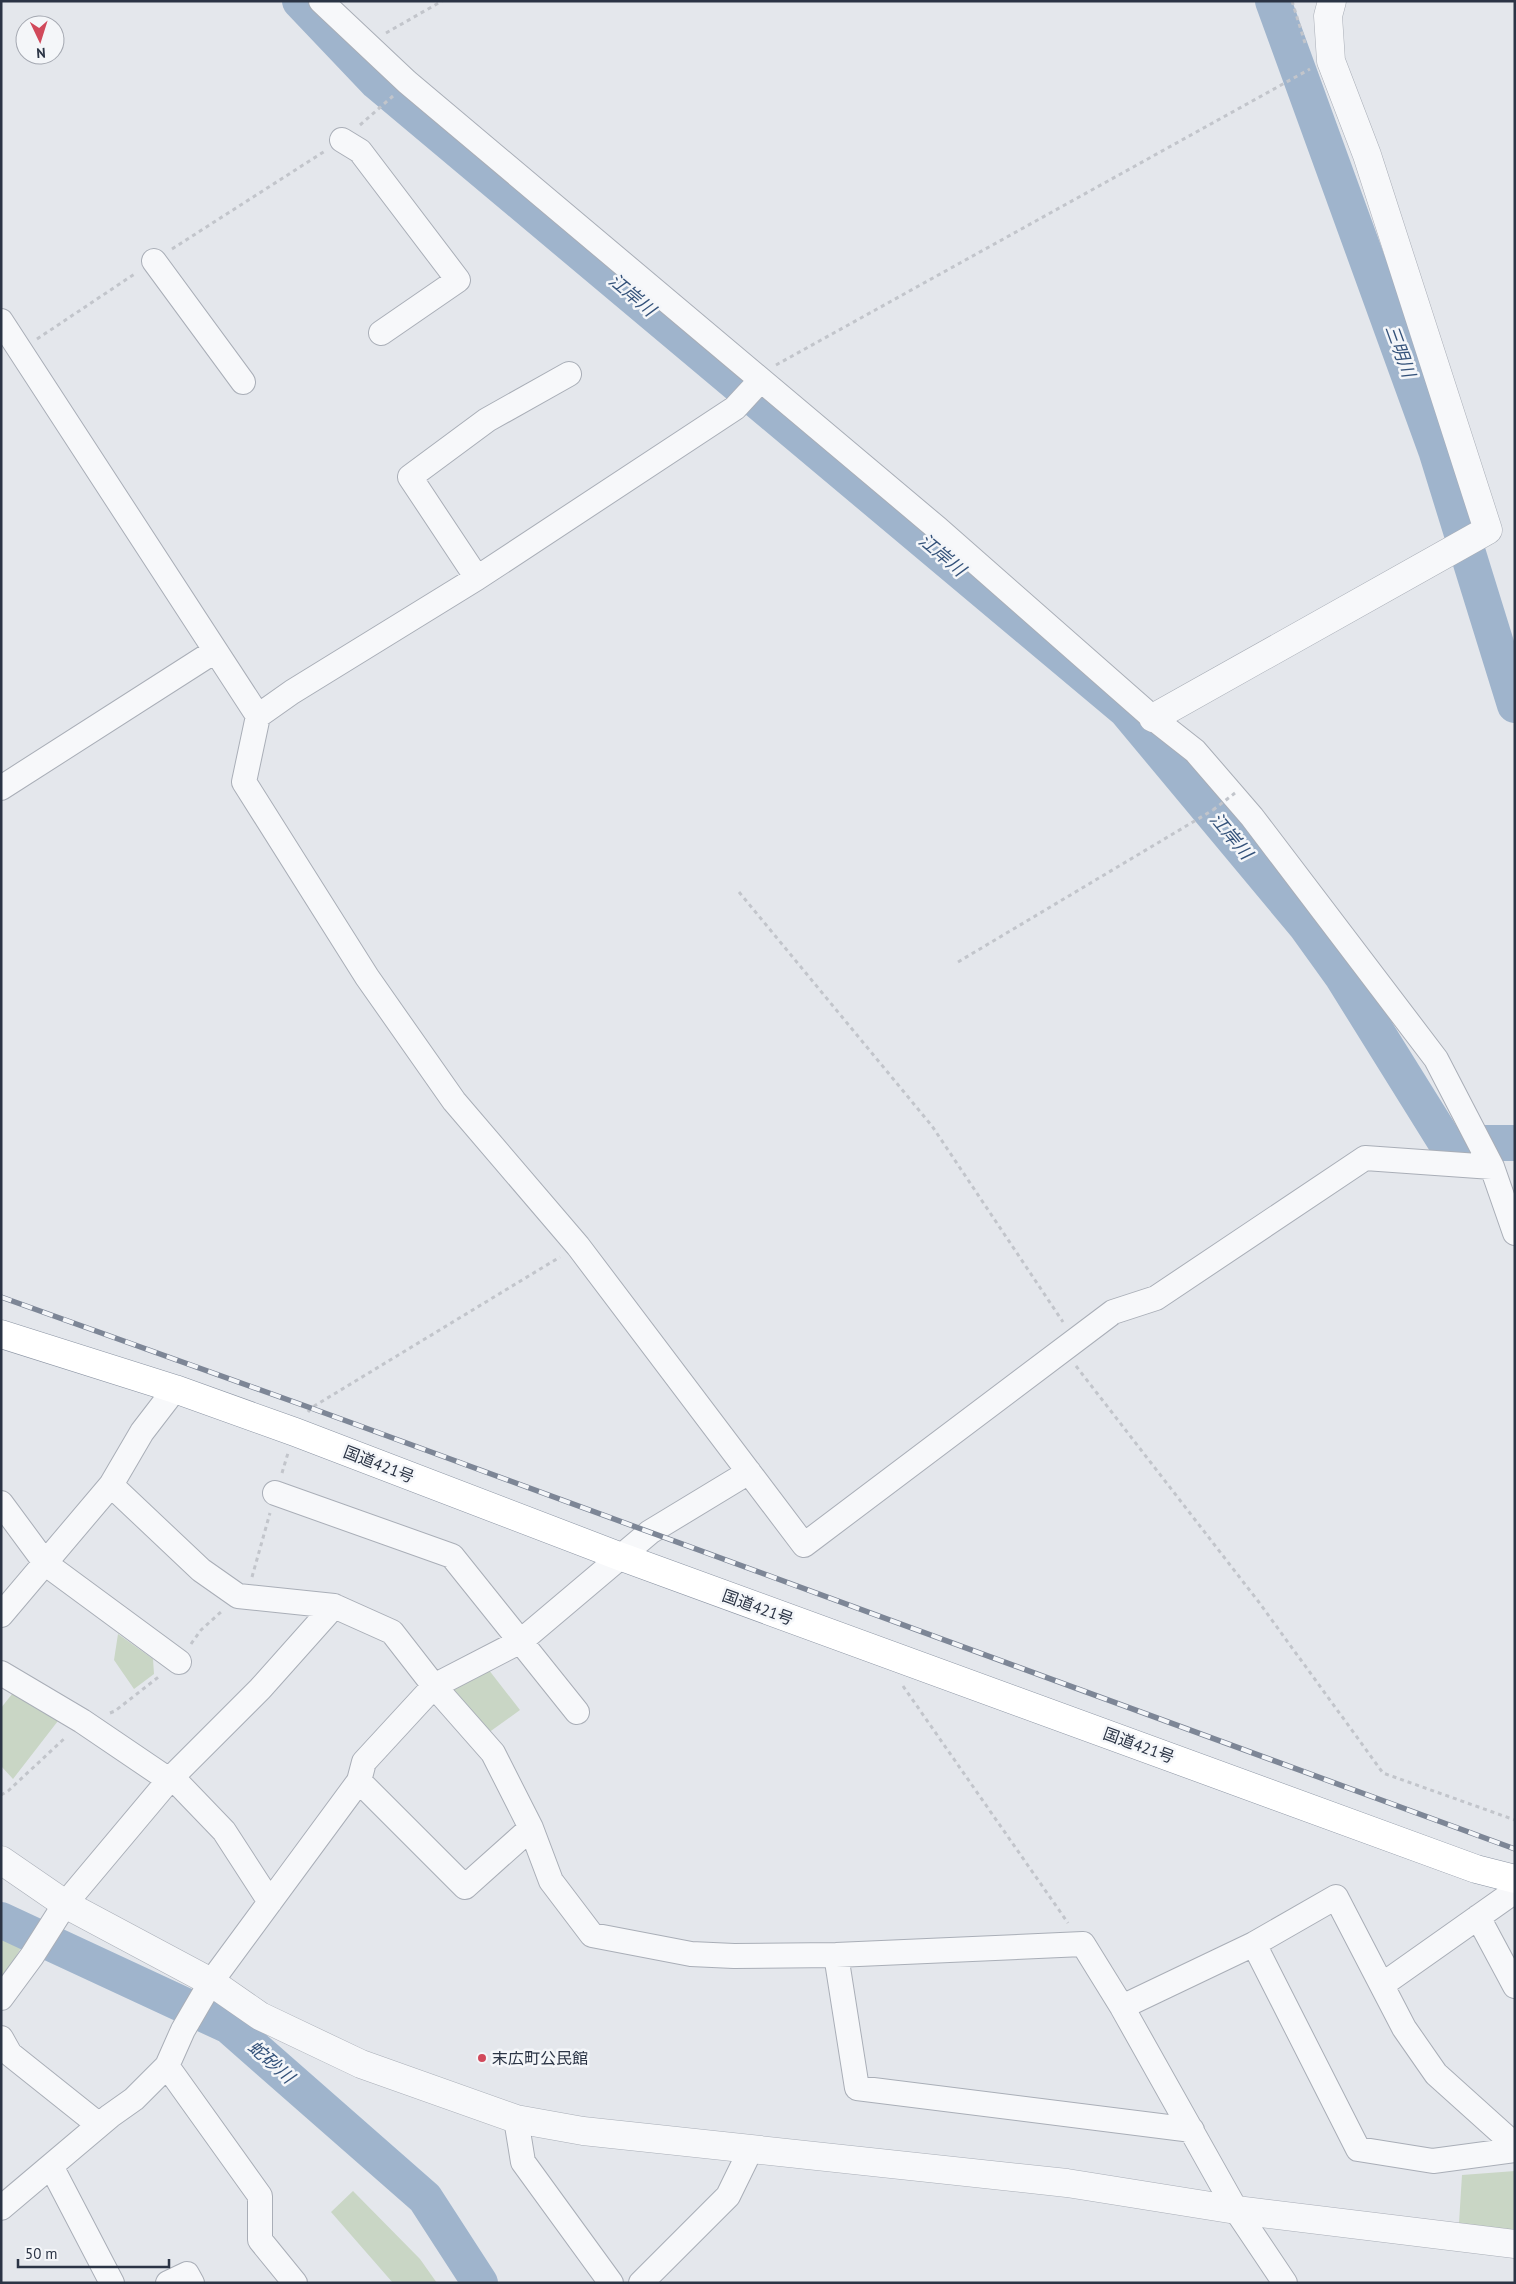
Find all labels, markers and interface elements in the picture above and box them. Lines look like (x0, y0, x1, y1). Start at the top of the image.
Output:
north arrow (15, 15, 65, 65)
text: N (36, 44, 46, 62)
water label: 江岸川 (604, 268, 662, 322)
water label: 三明川 (1380, 322, 1421, 382)
water label: 江岸川 (914, 528, 972, 582)
water label: 江岸川 (1205, 808, 1259, 865)
street label: 国道421号 (341, 1441, 417, 1487)
street label: 国道421号 (720, 1585, 796, 1629)
street label: 国道421号 (1101, 1723, 1177, 1767)
water label: 蛇砂川 (243, 2035, 301, 2089)
place label: 末広町公民館 (492, 2048, 588, 2068)
marker: 末広町公民館 (476, 2052, 488, 2064)
scale bar (18, 2236, 169, 2268)
text: 50 m (25, 2244, 58, 2263)

